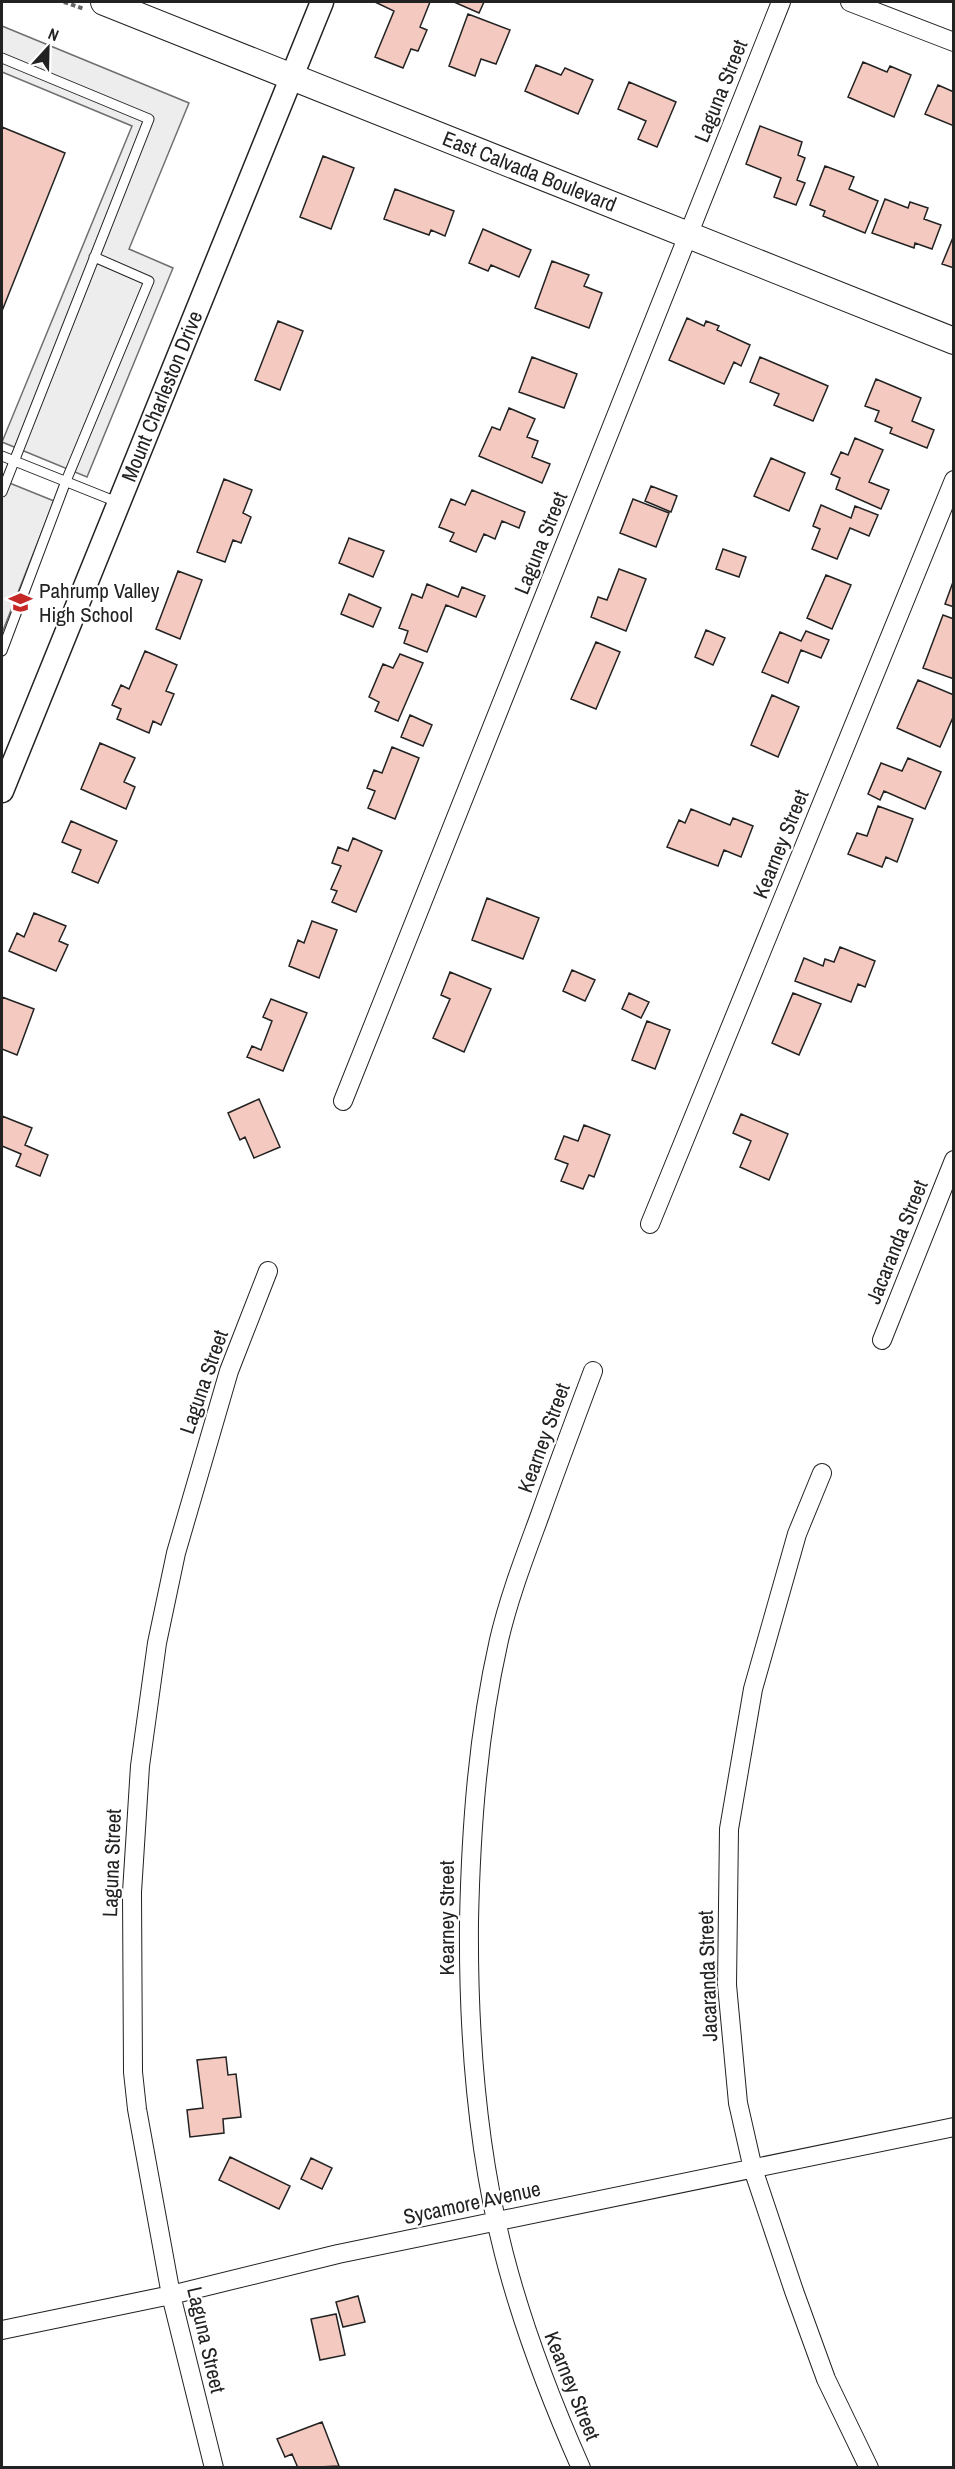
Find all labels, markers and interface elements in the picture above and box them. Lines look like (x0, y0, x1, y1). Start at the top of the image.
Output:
north arrow (18, 18, 78, 78)
text: N (45, 22, 62, 46)
street label: Laguna Street (687, 35, 754, 146)
street label: East Calvada Boulevard (438, 123, 621, 219)
street label: Mount Charleston Drive (114, 306, 209, 486)
street label: Laguna Street (507, 487, 574, 598)
place label: Pahrump Valley High School (39, 576, 160, 629)
school or university icon: Pahrump Valley High School (8, 590, 34, 616)
street label: Kearney Street (746, 785, 816, 902)
street label: Jacaranda Street (859, 1175, 935, 1308)
street label: Laguna Street (172, 1326, 235, 1438)
street label: Kearney Street (510, 1379, 577, 1497)
street label: Laguna Street (95, 1808, 128, 1918)
street label: Kearney Street (432, 1860, 461, 1975)
street label: Jacaranda Street (691, 1910, 724, 2042)
street label: Sycamore Avenue (401, 2174, 543, 2231)
street label: Laguna Street (180, 2284, 233, 2396)
street label: Kearney Street (538, 2327, 608, 2445)

